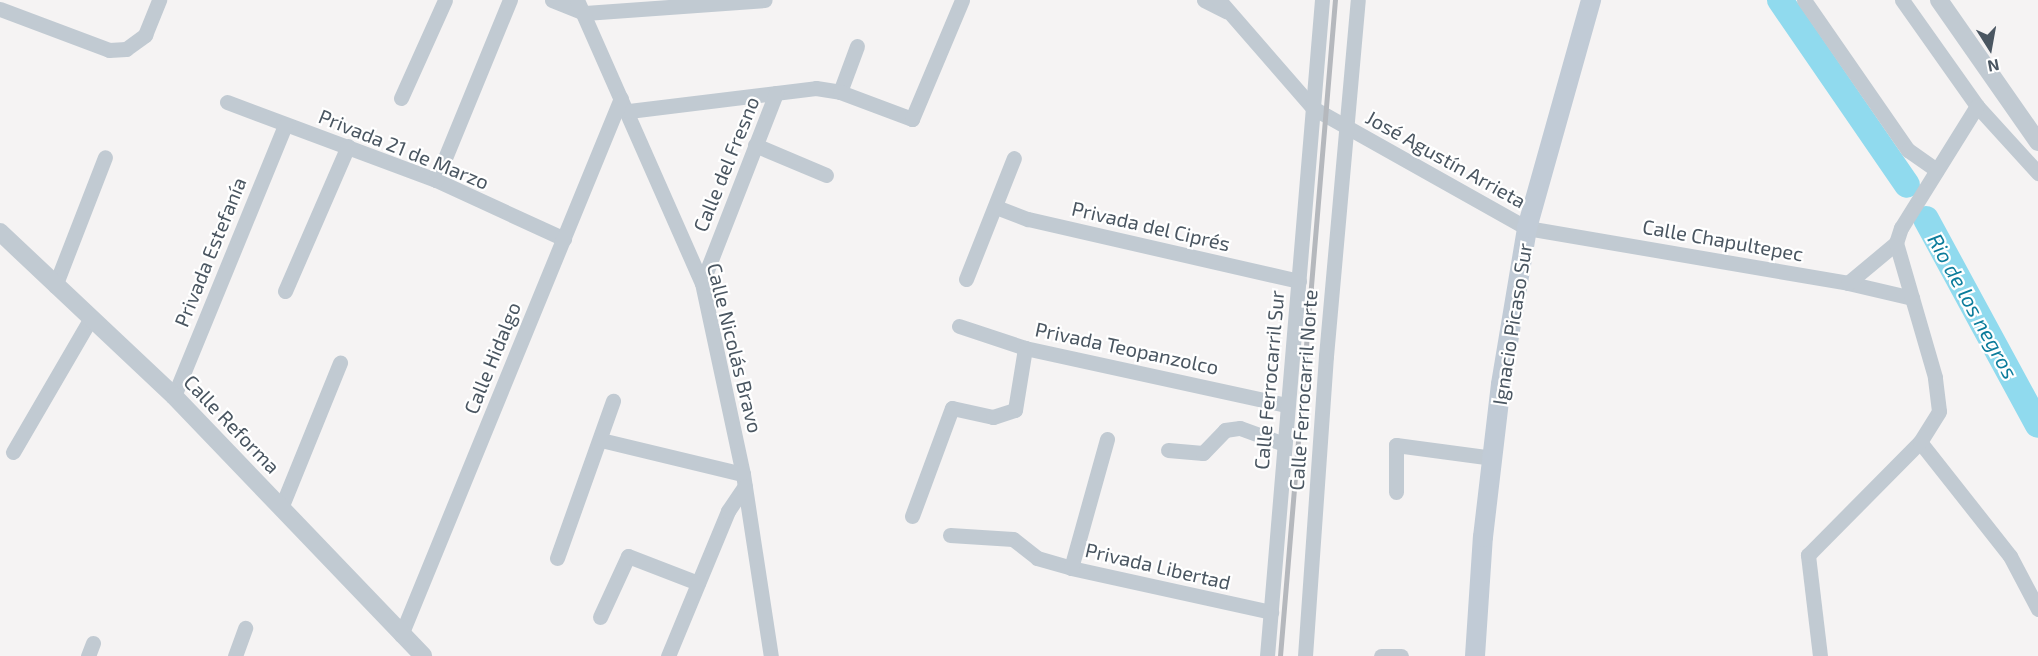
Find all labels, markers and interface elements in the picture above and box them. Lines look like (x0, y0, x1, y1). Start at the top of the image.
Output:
north arrow (1960, 18, 2020, 78)
text: N (1986, 56, 2001, 77)
street label: Calle del Fresno (688, 93, 764, 235)
street label: Privada 21 de Marzo (315, 104, 493, 194)
street label: José Agustín Arrieta (1361, 105, 1531, 213)
street label: Privada Estefanía (169, 174, 251, 330)
street label: Privada del Ciprés (1069, 196, 1233, 256)
street label: Calle Chapultepec (1641, 214, 1805, 266)
water label: Rio de los negros (1923, 229, 2023, 383)
street label: Ignacio Picaso Sur (1487, 241, 1537, 407)
street label: Calle Nicolás Bravo (702, 261, 768, 435)
street label: Calle Ferrocarril Sur (1249, 289, 1289, 471)
street label: Calle Ferrocarril Norte (1284, 289, 1322, 491)
street label: Calle Hidalgo (459, 299, 525, 417)
street label: Privada Teopanzolco (1033, 317, 1221, 379)
street label: Calle Reforma (179, 370, 285, 478)
street label: Privada Libertad (1083, 538, 1233, 594)

